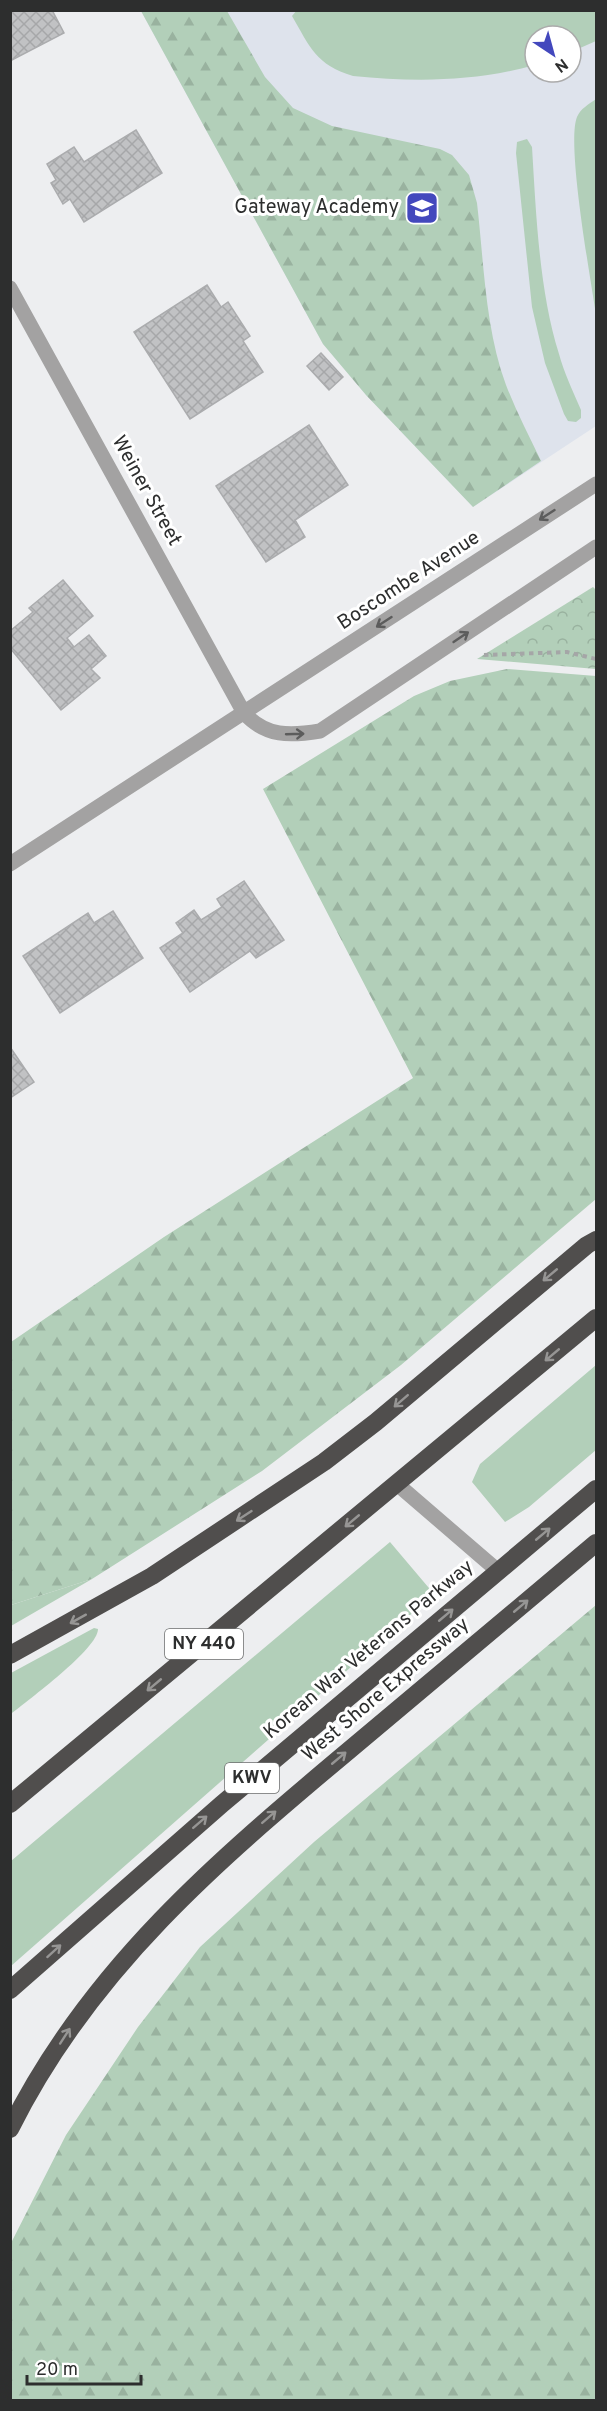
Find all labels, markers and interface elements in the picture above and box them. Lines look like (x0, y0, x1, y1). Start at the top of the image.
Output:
north arrow (523, 24, 583, 84)
text: N (550, 53, 571, 76)
school or university icon: Gateway Academy (404, 190, 440, 226)
place label: Gateway Academy (234, 195, 399, 221)
street label: Weiner Street (105, 431, 187, 551)
one-way arrow (539, 509, 556, 522)
street label: Boscombe Avenue (333, 525, 485, 637)
one-way arrow (376, 616, 393, 628)
one-way arrow (453, 631, 469, 643)
one-way arrow (285, 728, 305, 740)
one-way arrow (542, 1269, 558, 1282)
one-way arrow (544, 1349, 560, 1362)
one-way arrow (394, 1394, 409, 1408)
one-way arrow (236, 1511, 253, 1523)
one-way arrow (345, 1514, 360, 1528)
one-way arrow (535, 1527, 550, 1541)
street label: Korean War Veterans Parkway (259, 1554, 479, 1746)
one-way arrow (513, 1599, 528, 1613)
one-way arrow (438, 1609, 454, 1622)
street label: West Shore Expressway (297, 1612, 475, 1768)
one-way arrow (70, 1613, 87, 1625)
road number: NY 440 (165, 1629, 243, 1659)
one-way arrow (146, 1679, 162, 1692)
one-way arrow (331, 1751, 346, 1765)
road number: KWV (225, 1763, 279, 1793)
one-way arrow (261, 1811, 277, 1824)
one-way arrow (193, 1815, 208, 1829)
one-way arrow (46, 1944, 61, 1958)
one-way arrow (59, 2028, 71, 2045)
scale bar (27, 2348, 141, 2386)
text: 20 m (36, 2359, 78, 2382)

